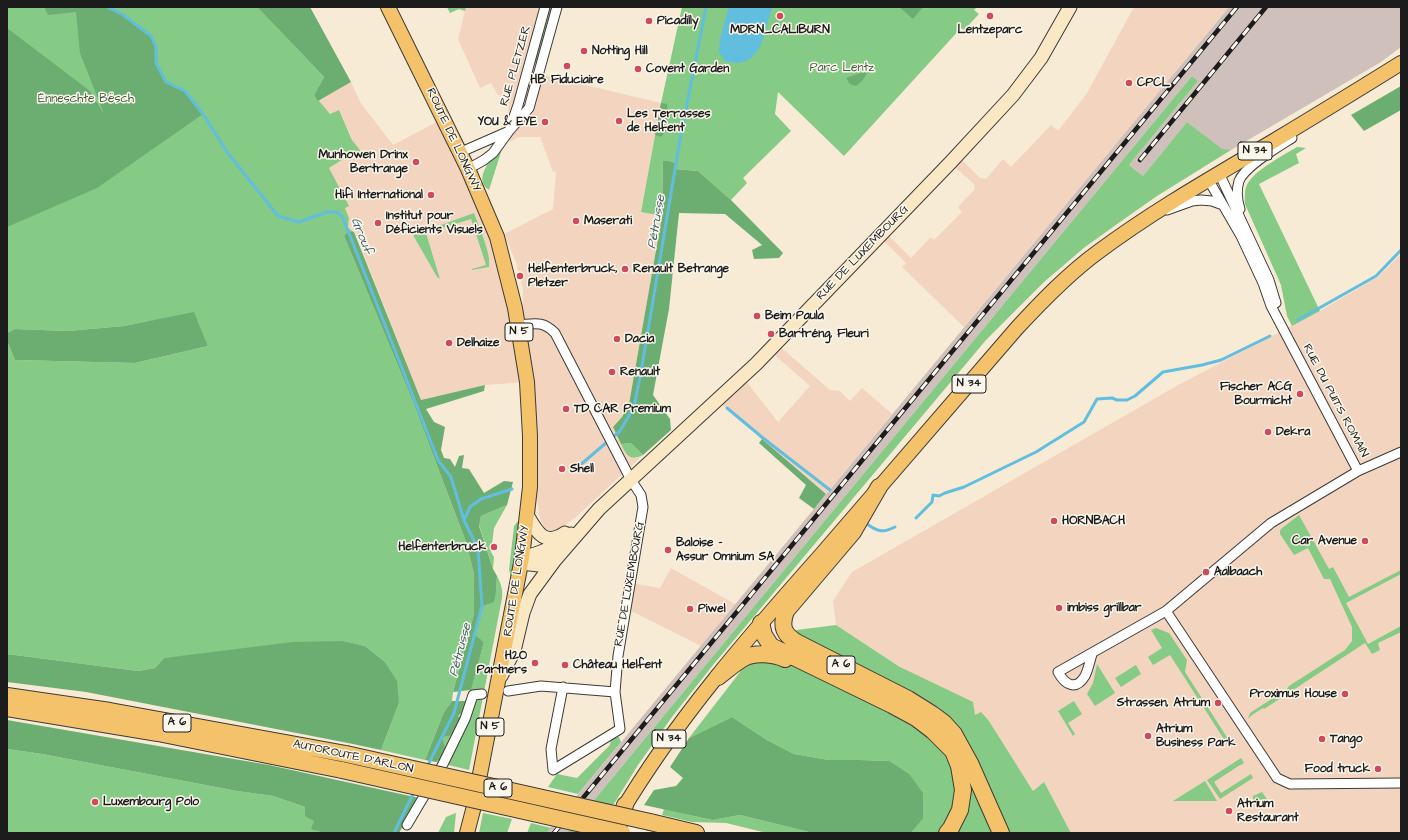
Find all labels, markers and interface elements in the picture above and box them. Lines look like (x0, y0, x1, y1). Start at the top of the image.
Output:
marker: MDRN_CALIBURN (775, 11, 785, 21)
marker: Lentzeparc (985, 11, 995, 21)
place label: Picadilly (657, 14, 698, 28)
marker: Picadilly (644, 16, 654, 26)
place label: MDRN_CALIBURN (730, 23, 830, 37)
place label: Lentzeparc (957, 23, 1023, 37)
street label: RUE PLETZER (498, 24, 534, 108)
place label: Notting Hill (592, 44, 648, 58)
marker: Notting Hill (579, 46, 589, 56)
marker: HB Fiduciaire (562, 61, 572, 71)
park label: Parc Lentz (810, 61, 874, 75)
place label: Covent Garden (646, 62, 729, 76)
marker: Covent Garden (633, 64, 643, 74)
place label: HB Fiduciaire (530, 73, 604, 87)
place label: CPCL (1137, 76, 1170, 90)
marker: CPCL (1124, 78, 1134, 88)
street label: ROUTE DE LONGWY (423, 86, 483, 194)
park label: Ënneschte Bësch (38, 92, 134, 106)
place label: Les Terrasses de Helfent (627, 107, 711, 135)
place label: YOU & EYE (478, 115, 537, 129)
marker: Les Terrasses de Helfent (614, 116, 624, 126)
marker: YOU & EYE (540, 117, 550, 127)
road number: N 34 (1238, 142, 1272, 160)
place label: Munhowen Drinx Bertrange (318, 148, 408, 176)
marker: Munhowen Drinx Bertrange (411, 157, 421, 167)
place label: Hifi International (335, 188, 423, 202)
marker: Hifi International (426, 190, 436, 200)
water label: Pétrusse (645, 194, 669, 250)
street label: RUE DE LUXEMBOURG (814, 203, 912, 303)
place label: Institut pour Déficients Visuels (386, 209, 483, 237)
place label: Maserati (584, 214, 632, 228)
water label: Grouf (347, 216, 375, 256)
marker: Maserati (571, 216, 581, 226)
marker: Institut pour Déficients Visuels (373, 218, 383, 228)
place label: Helfenterbruck, Pletzer (528, 262, 618, 290)
place label: Renault Betrange (633, 262, 729, 276)
marker: Renault Betrange (620, 264, 630, 274)
marker: Helfenterbruck, Pletzer (515, 271, 525, 281)
place label: Beim Paula (765, 309, 824, 323)
marker: Beim Paula (752, 311, 762, 321)
road number: N 5 (505, 323, 533, 341)
place label: Bartréng, Fleuri (779, 327, 869, 341)
marker: Bartréng, Fleuri (766, 329, 776, 339)
place label: Dacia (625, 332, 654, 346)
marker: Dacia (612, 334, 622, 344)
place label: Delhaize (457, 336, 499, 350)
marker: Delhaize (444, 338, 454, 348)
street label: RUE DU PUITS ROMAIN (1299, 342, 1371, 460)
place label: Renault (620, 365, 660, 379)
marker: Renault (607, 367, 617, 377)
road number: N 34 (952, 375, 986, 393)
place label: Fischer ACG Bourmicht (1220, 380, 1292, 408)
marker: Fischer ACG Bourmicht (1295, 389, 1305, 399)
place label: TD CAR Premium (574, 402, 671, 416)
marker: TD CAR Premium (561, 404, 571, 414)
place label: Dekra (1276, 425, 1310, 439)
marker: Dekra (1263, 427, 1273, 437)
place label: Shell (570, 462, 594, 476)
marker: Shell (557, 464, 567, 474)
place label: HORNBACH (1062, 514, 1125, 528)
marker: HORNBACH (1049, 516, 1059, 526)
street label: RUE DE LUXEMBOURG (612, 521, 648, 647)
street label: ROUTE DE LONGWY (501, 524, 533, 638)
place label: Car Avenue (1292, 534, 1357, 548)
place label: Baloise - Assur Omnium SA (676, 536, 774, 564)
marker: Car Avenue (1360, 536, 1370, 546)
place label: Helfenterbruck (398, 540, 486, 554)
marker: Helfenterbruck (489, 542, 499, 552)
marker: Baloise - Assur Omnium SA (663, 545, 673, 555)
place label: Aalbaach (1214, 565, 1262, 579)
marker: Aalbaach (1201, 567, 1211, 577)
place label: imbiss grillbar (1067, 601, 1141, 615)
place label: Piwel (698, 602, 726, 616)
marker: imbiss grillbar (1054, 603, 1064, 613)
marker: Piwel (685, 604, 695, 614)
water label: Pétrusse (446, 622, 476, 678)
place label: H2O Partners (477, 649, 527, 677)
road number: A 6 (827, 656, 855, 674)
marker: H2O Partners (530, 658, 540, 668)
place label: Château Helfent (573, 658, 662, 672)
marker: Château Helfent (560, 660, 570, 670)
place label: Proximus House (1250, 687, 1337, 701)
marker: Proximus House (1340, 689, 1350, 699)
place label: Strassen, Atrium (1117, 696, 1210, 710)
marker: Strassen, Atrium (1213, 698, 1223, 708)
road number: A 6 (163, 714, 191, 732)
road number: N 5 (476, 718, 504, 736)
place label: Atrium Business Park (1156, 722, 1236, 750)
road number: N 34 (652, 730, 686, 748)
marker: Atrium Business Park (1143, 731, 1153, 741)
place label: Tango (1330, 732, 1363, 746)
marker: Tango (1317, 734, 1327, 744)
street label: AUTOROUTE D'ARLON (292, 737, 414, 777)
place label: Food truck (1305, 762, 1370, 776)
marker: Food truck (1373, 764, 1383, 774)
road number: A 6 (484, 779, 512, 797)
place label: Luxembourg Polo (103, 795, 199, 809)
marker: Luxembourg Polo (90, 797, 100, 807)
place label: Atrium Restaurant (1237, 797, 1299, 825)
marker: Atrium Restaurant (1224, 806, 1234, 816)

